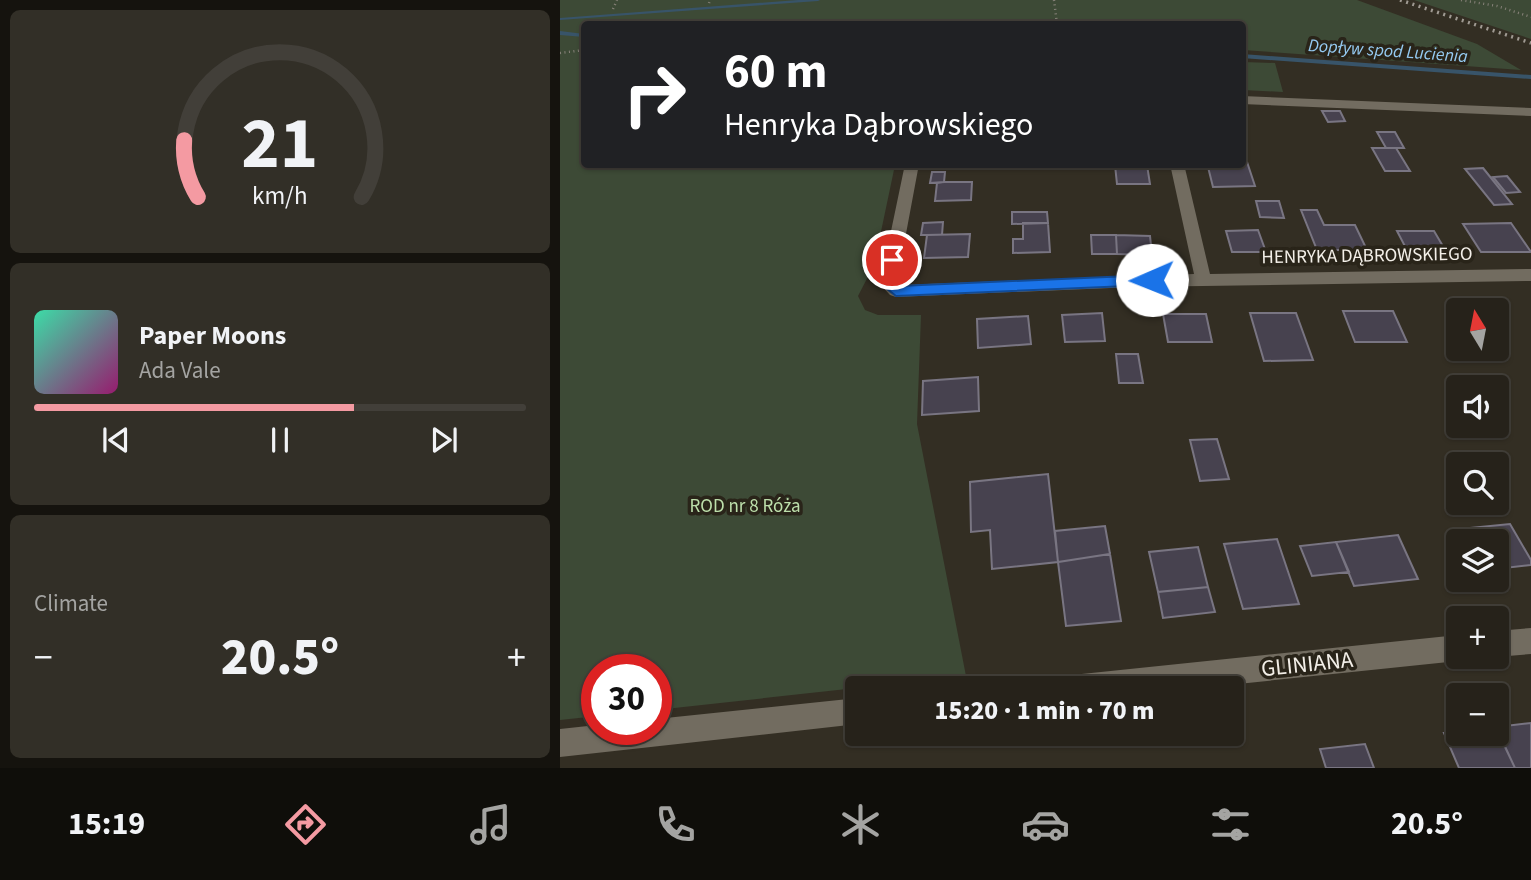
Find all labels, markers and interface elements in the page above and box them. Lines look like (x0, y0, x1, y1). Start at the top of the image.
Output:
water label: Dopływ spod Lucienia (1307, 33, 1469, 69)
text: 60 m (724, 37, 828, 107)
icon: right (609, 49, 700, 140)
text: 21 (242, 93, 318, 197)
text: Henryka Dąbrowskiego (724, 102, 1033, 148)
text: km/h (252, 178, 308, 214)
pin (862, 230, 922, 290)
icon: arrive (873, 241, 911, 279)
street label: HENRYKA DĄBROWSKIEGO (1261, 241, 1473, 271)
position arrow (1115, 243, 1189, 317)
north arrow (1446, 298, 1508, 360)
map controls (1446, 298, 1509, 746)
text: Paper Moons (139, 317, 286, 354)
text: Ada Vale (139, 354, 221, 387)
button: sound (1446, 375, 1509, 438)
icon: previous (97, 421, 135, 459)
icon: pause (261, 421, 299, 459)
icon: next (425, 421, 463, 459)
button: search (1446, 452, 1509, 515)
park label: ROD nr 8 Róża (690, 493, 800, 520)
button: layers (1446, 529, 1509, 592)
text: Climate (34, 587, 108, 620)
button: + (1446, 606, 1509, 669)
text: 20.5° (221, 621, 339, 695)
text: − (34, 631, 53, 685)
text: + (507, 631, 526, 685)
street label: GLINIANA (1259, 643, 1355, 685)
speed limit sign: 30 (581, 654, 672, 745)
button: − (1446, 683, 1509, 746)
text: 15:20 · 1 min · 70 m (935, 692, 1154, 729)
icon: directions (281, 800, 330, 849)
icon: music (466, 800, 515, 849)
icon: phone (651, 800, 700, 849)
icon: climate (836, 800, 885, 849)
icon: car (1021, 800, 1070, 849)
icon: filters (1206, 800, 1255, 849)
text: 15:19 (68, 801, 145, 847)
text: 20.5° (1391, 801, 1463, 847)

